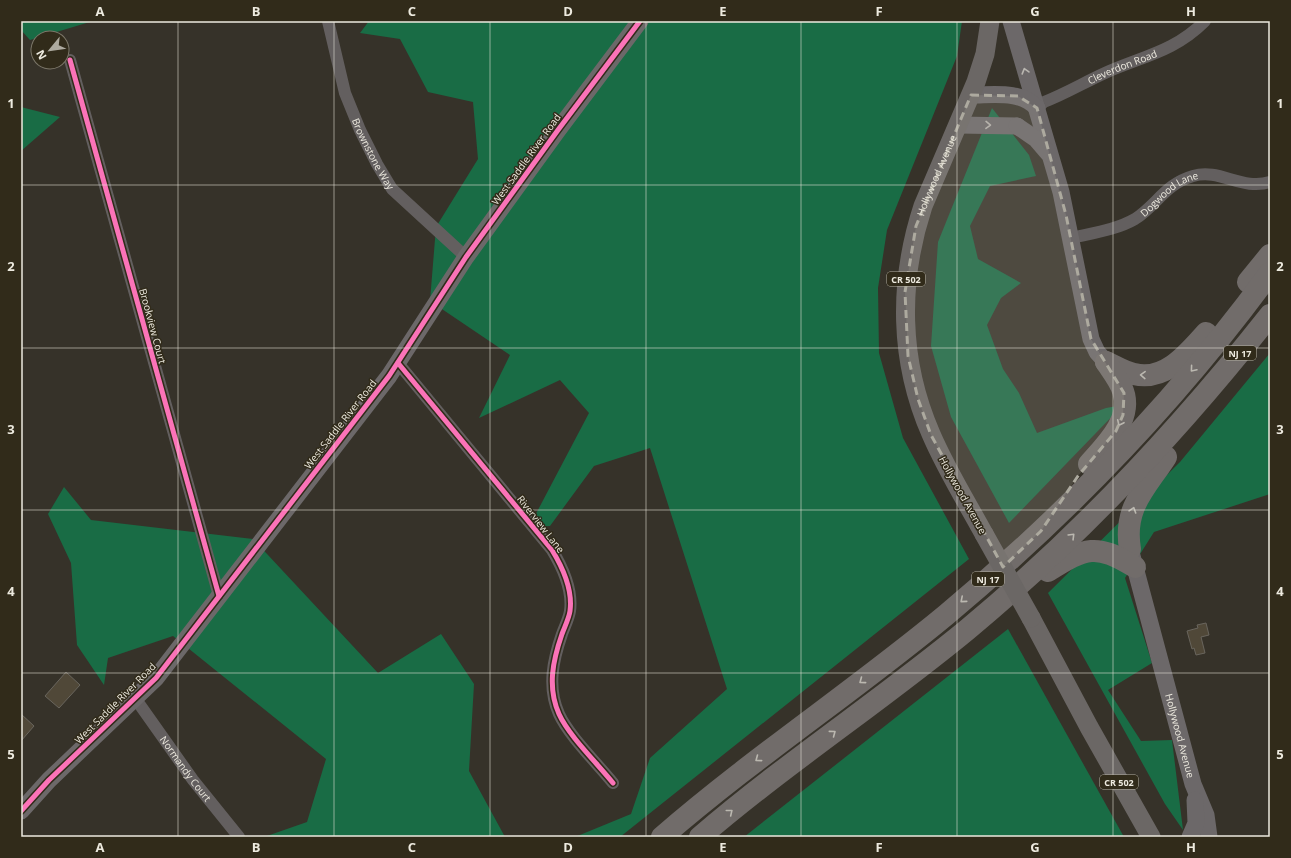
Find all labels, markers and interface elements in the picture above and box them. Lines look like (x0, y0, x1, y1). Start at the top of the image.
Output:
text: A (96, 2, 105, 20)
text: B (252, 2, 261, 20)
text: C (408, 2, 416, 20)
text: D (563, 2, 573, 20)
text: E (719, 2, 727, 20)
text: F (875, 2, 883, 20)
text: G (1030, 2, 1040, 20)
text: H (1186, 2, 1196, 20)
north arrow (30, 30, 70, 70)
street label: Cleverdon Road (1085, 46, 1159, 87)
text: N (32, 48, 50, 63)
one-way arrow (1021, 67, 1030, 74)
text: 1 (7, 94, 15, 112)
text: 1 (1276, 94, 1284, 112)
street label: West Saddle River Road (488, 111, 564, 207)
street label: Brownstone Way (349, 116, 398, 193)
one-way arrow (985, 121, 991, 129)
street label: Hollywood Avenue (913, 132, 960, 218)
street label: Dogwood Lane (1137, 168, 1200, 220)
text: 2 (7, 257, 15, 275)
text: 2 (1276, 257, 1284, 275)
road number: CR 502 (887, 272, 925, 286)
street label: Brookview Court (136, 287, 170, 366)
road number: NJ 17 (1224, 346, 1256, 360)
one-way arrow (1191, 365, 1198, 372)
one-way arrow (1140, 371, 1146, 379)
street label: West Saddle River Road (301, 376, 379, 472)
one-way arrow (1117, 418, 1125, 426)
text: 3 (7, 420, 15, 438)
text: 3 (1276, 420, 1284, 438)
street label: Hollywood Avenue (936, 454, 990, 537)
street label: Riverview Lane (514, 492, 568, 556)
one-way arrow (1128, 507, 1137, 514)
one-way arrow (1067, 533, 1075, 541)
road number: NJ 17 (972, 572, 1004, 586)
text: 4 (7, 582, 15, 600)
text: 4 (1276, 582, 1284, 600)
one-way arrow (961, 595, 968, 602)
street label: West Saddle River Road (71, 659, 159, 747)
one-way arrow (859, 676, 866, 683)
street label: Hollywood Avenue (1162, 692, 1198, 780)
one-way arrow (829, 731, 836, 738)
street label: Normandy Court (157, 733, 215, 805)
text: 5 (7, 745, 15, 763)
text: 5 (1276, 745, 1284, 763)
one-way arrow (755, 754, 762, 761)
road number: CR 502 (1100, 775, 1138, 789)
one-way arrow (726, 810, 733, 817)
text: A (96, 838, 105, 856)
text: B (252, 838, 261, 856)
text: C (408, 838, 416, 856)
text: D (563, 838, 573, 856)
text: E (719, 838, 727, 856)
text: F (875, 838, 883, 856)
text: G (1030, 838, 1040, 856)
text: H (1186, 838, 1196, 856)

